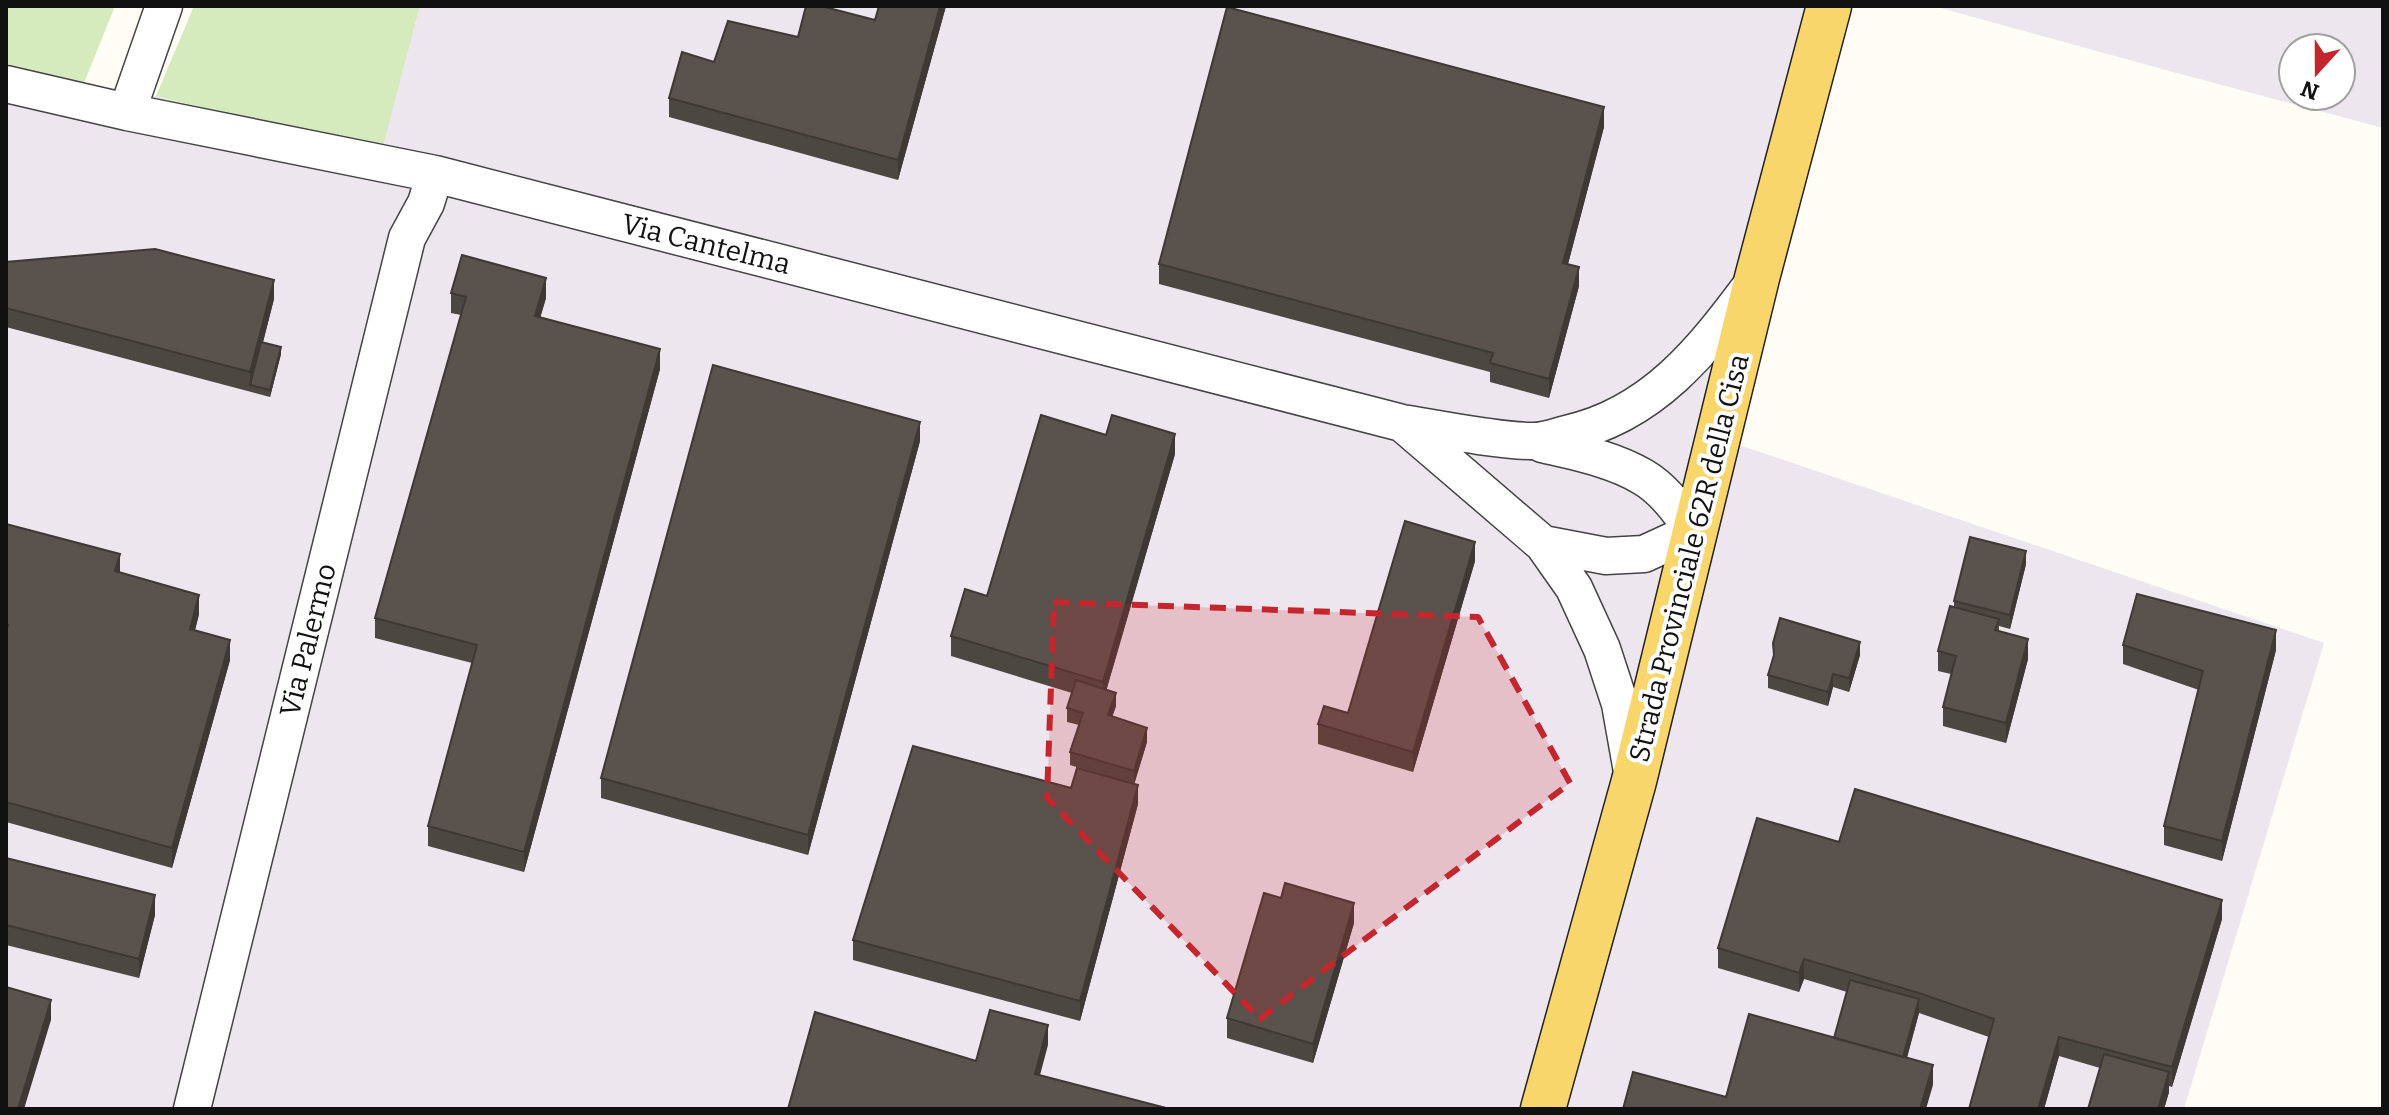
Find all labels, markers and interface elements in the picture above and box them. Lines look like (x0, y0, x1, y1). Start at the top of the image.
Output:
north arrow (2277, 32, 2357, 112)
text: N (2297, 75, 2323, 106)
street label: Via Cantelma (618, 207, 794, 281)
street label: Strada Provinciale 62R della Cisa (1622, 351, 1756, 765)
street label: Via Palermo (273, 560, 343, 720)

